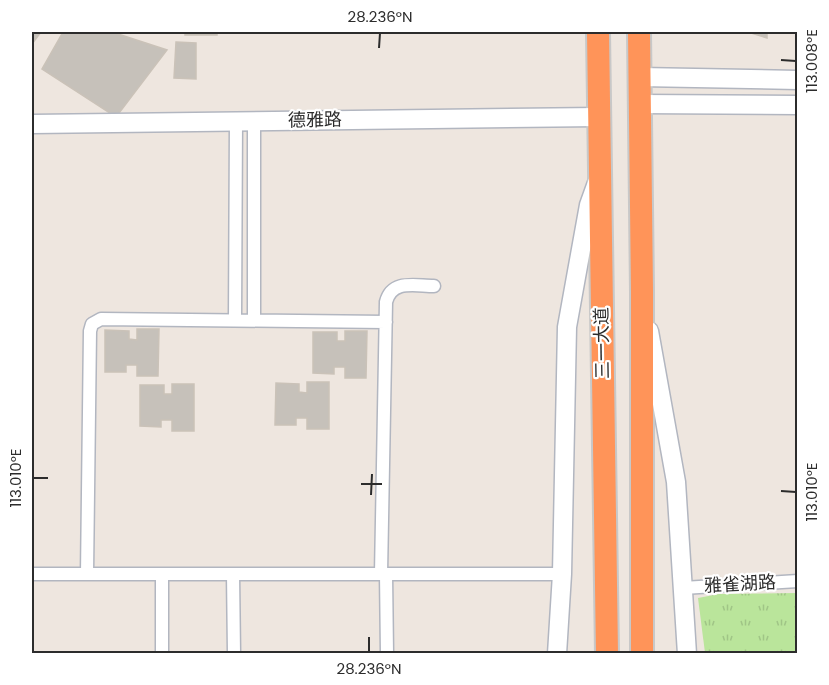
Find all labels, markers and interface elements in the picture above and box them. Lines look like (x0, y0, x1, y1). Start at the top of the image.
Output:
text: 28.236°N (348, 6, 412, 27)
text: 113.008°E (801, 29, 822, 93)
street label: 德雅路 (288, 107, 342, 132)
street label: 三一大道 (588, 307, 615, 379)
text: 113.010°E (5, 448, 26, 508)
text: 113.010°E (801, 462, 822, 522)
street label: 雅雀湖路 (703, 569, 777, 598)
text: 28.236°N (337, 658, 401, 679)

